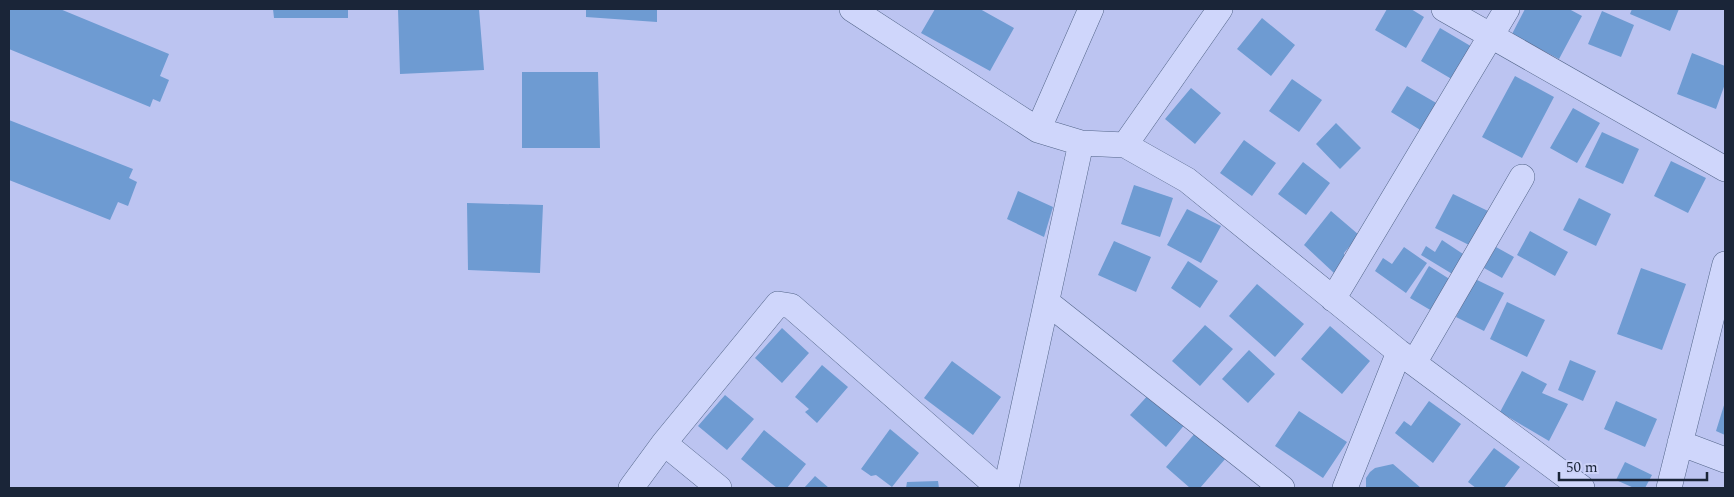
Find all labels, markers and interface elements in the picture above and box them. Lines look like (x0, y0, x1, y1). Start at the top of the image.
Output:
scale bar (1559, 450, 1706, 482)
text: 50 m (1566, 456, 1598, 479)

